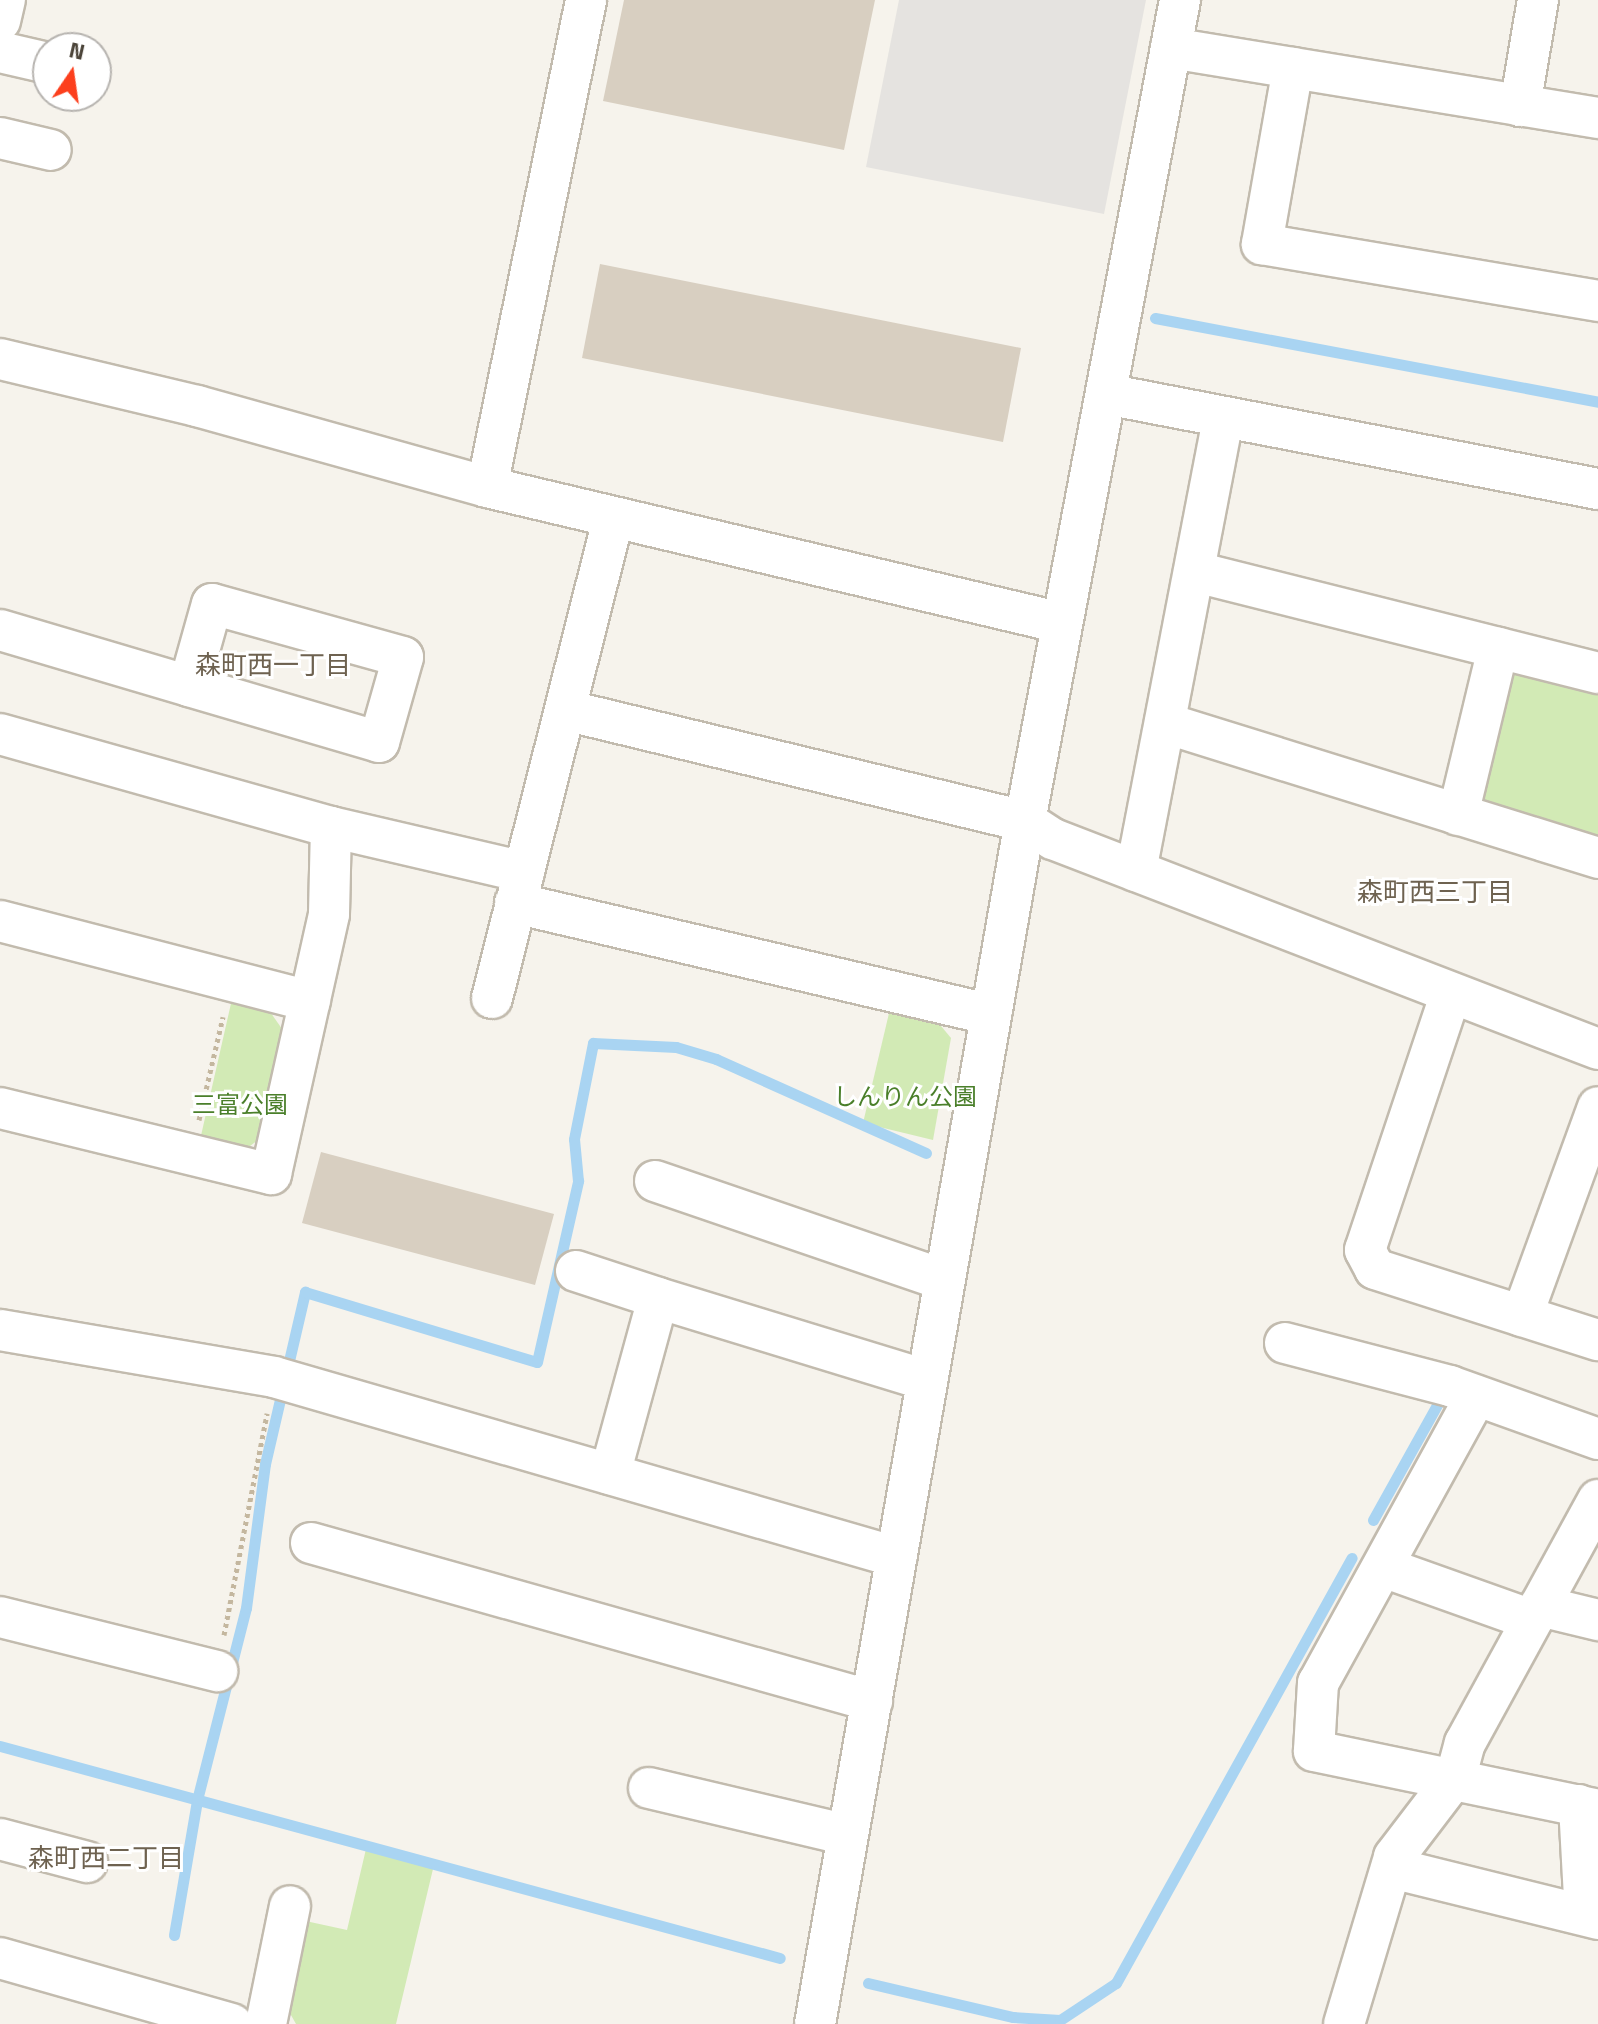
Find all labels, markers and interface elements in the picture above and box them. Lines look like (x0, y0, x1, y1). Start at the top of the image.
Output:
north arrow (32, 32, 112, 112)
text: N (66, 32, 88, 69)
district label: 森町西一丁目 (195, 649, 351, 681)
district label: 森町西三丁目 (1357, 876, 1513, 908)
park label: しんりん公園 (833, 1083, 977, 1111)
park label: 三富公園 (192, 1091, 288, 1119)
district label: 森町西二丁目 (28, 1842, 184, 1874)

